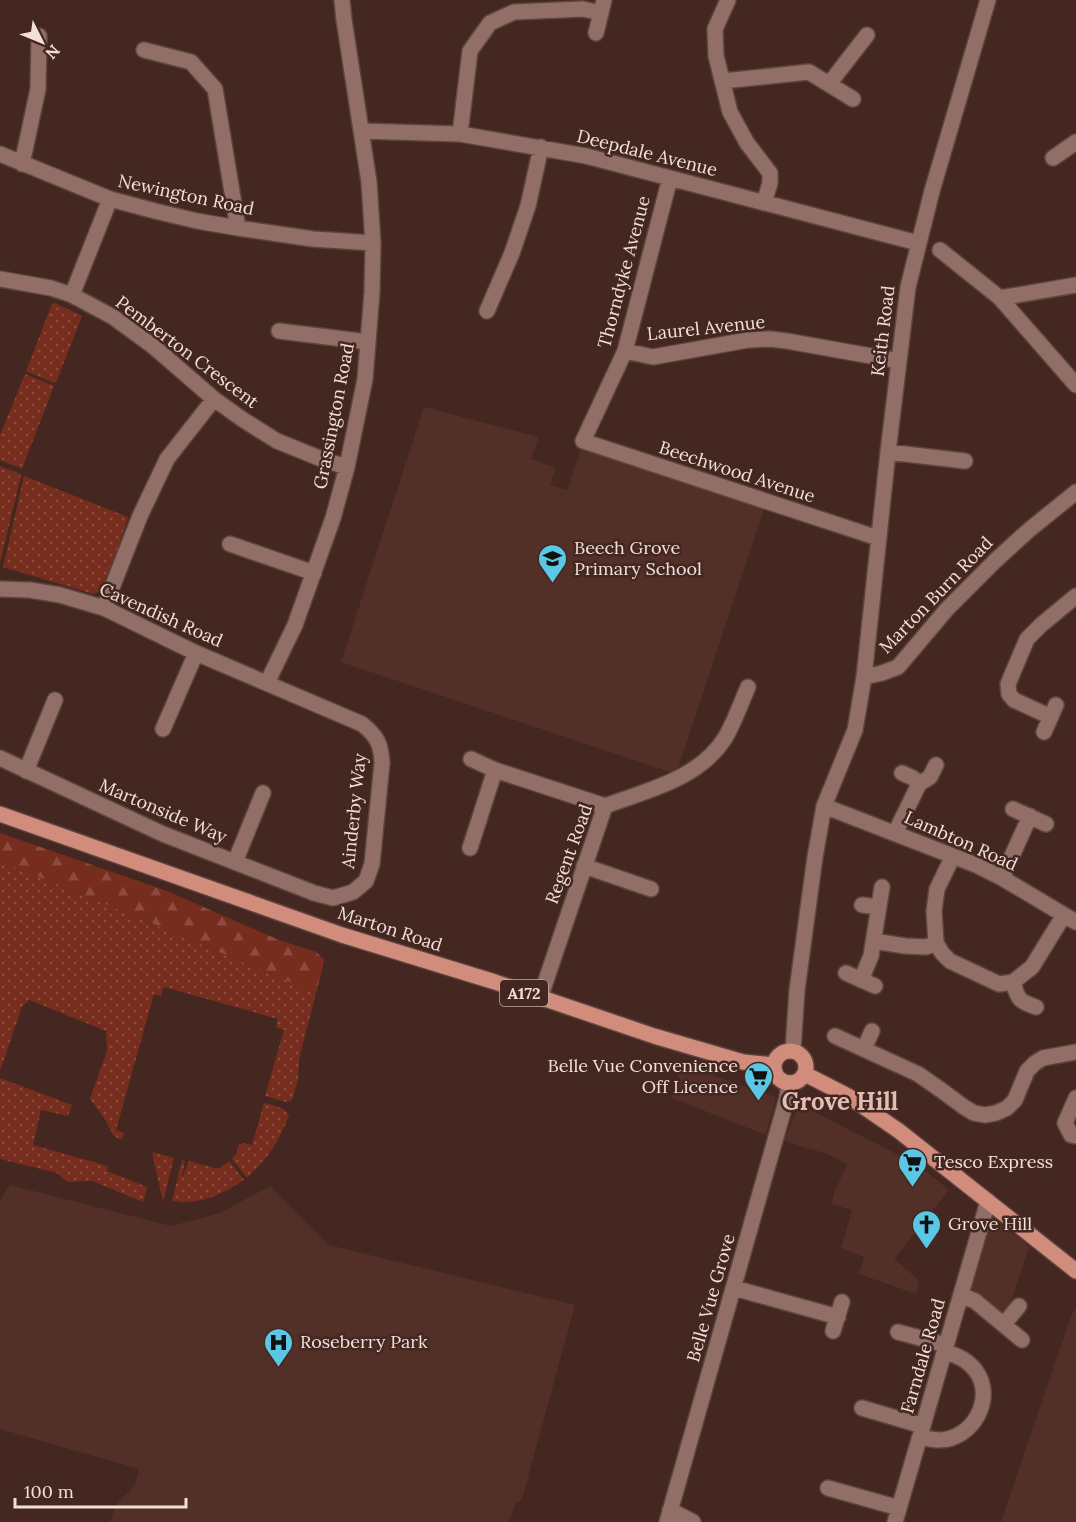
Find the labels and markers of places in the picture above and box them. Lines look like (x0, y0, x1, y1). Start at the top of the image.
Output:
place label: Beech Grove Primary School (574, 536, 702, 580)
school or university icon: Beech Grove Primary School (537, 542, 569, 584)
place label: Belle Vue Convenience Off Licence (548, 1054, 738, 1098)
supermarket icon: Belle Vue Convenience Off Licence (743, 1060, 775, 1102)
supermarket icon: Tesco Express (897, 1146, 929, 1188)
place label: Tesco Express (934, 1150, 1053, 1173)
church icon: Grove Hill (911, 1208, 943, 1250)
place label: Grove Hill (948, 1212, 1032, 1235)
hospital icon: Roseberry Park (263, 1326, 295, 1368)
place label: Roseberry Park (300, 1330, 428, 1353)

